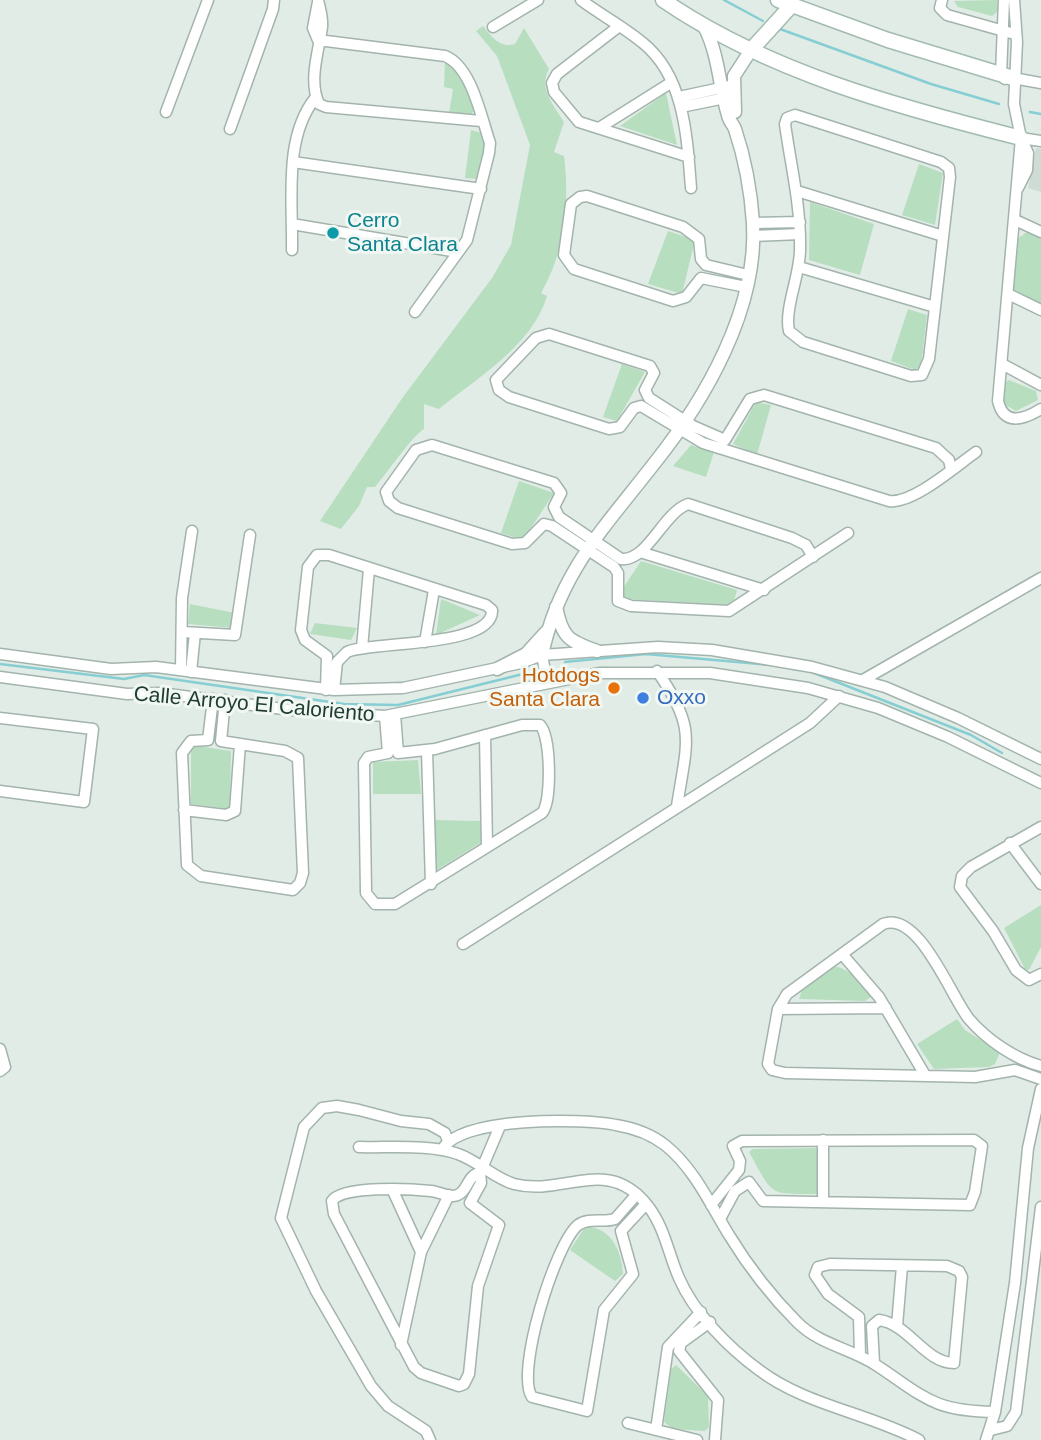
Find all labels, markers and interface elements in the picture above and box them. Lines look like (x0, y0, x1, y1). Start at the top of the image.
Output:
place label: Cerro Santa Clara (347, 208, 458, 258)
marker: Cerro Santa Clara (325, 225, 341, 241)
place label: Hotdogs Santa Clara (489, 663, 600, 713)
marker: Hotdogs Santa Clara (606, 680, 622, 696)
street label: Calle Arroyo El Caloriento (133, 682, 375, 728)
place label: Oxxo (657, 685, 706, 711)
marker: Oxxo (635, 690, 651, 706)

